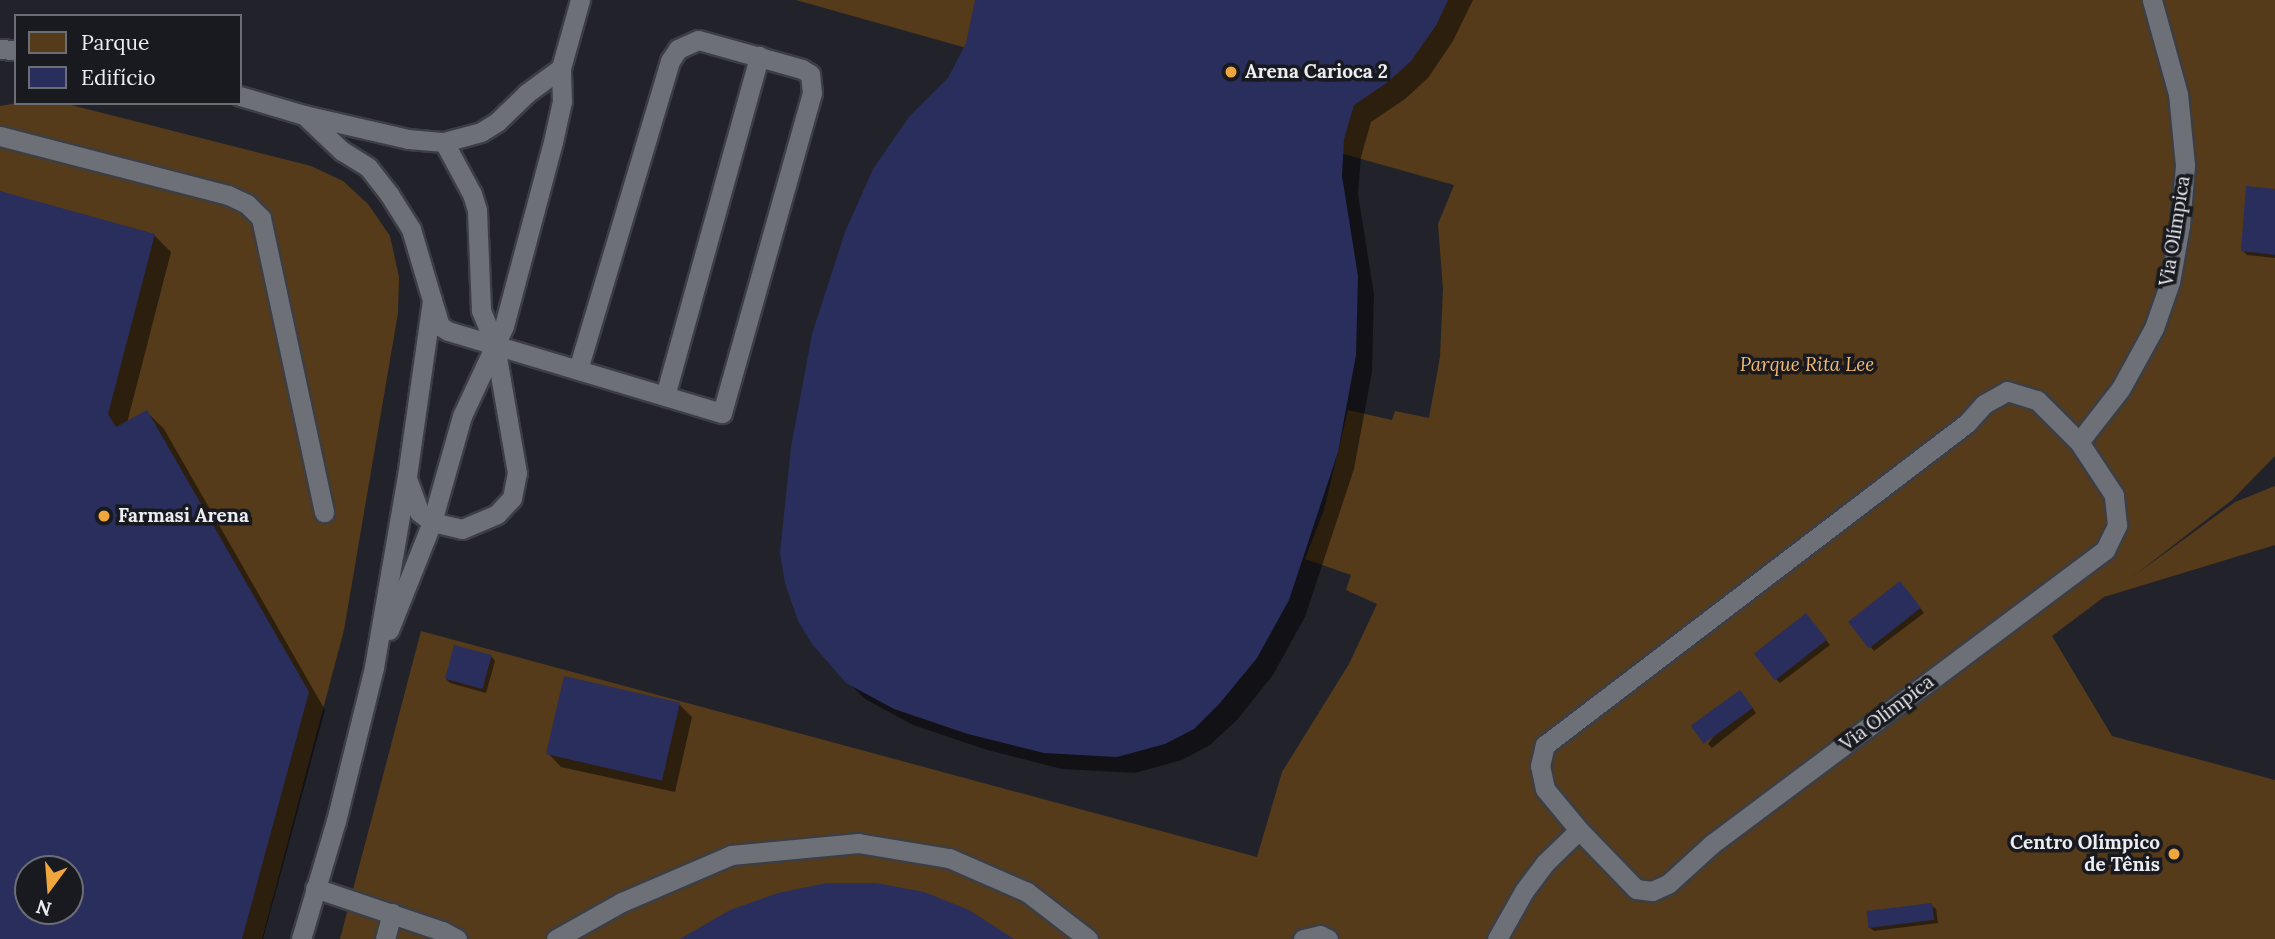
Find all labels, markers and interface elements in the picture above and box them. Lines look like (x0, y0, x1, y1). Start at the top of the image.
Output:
legend (14, 14, 242, 105)
text: Parque (81, 29, 149, 56)
place label: Arena Carioca 2 (1245, 61, 1388, 83)
text: Edifício (81, 64, 156, 91)
marker: Arena Carioca 2 (1223, 64, 1239, 80)
street label: Via Olímpica (2155, 174, 2195, 288)
park label: Parque Rita Lee (1740, 354, 1874, 376)
place label: Farmasi Arena (118, 505, 249, 527)
marker: Farmasi Arena (96, 508, 112, 524)
street label: Via Olímpica (1836, 670, 1938, 756)
place label: Centro Olímpico de Tênis (2010, 832, 2160, 876)
marker: Centro Olímpico de Tênis (2166, 846, 2182, 862)
north arrow (14, 855, 84, 925)
text: N (33, 895, 54, 922)

